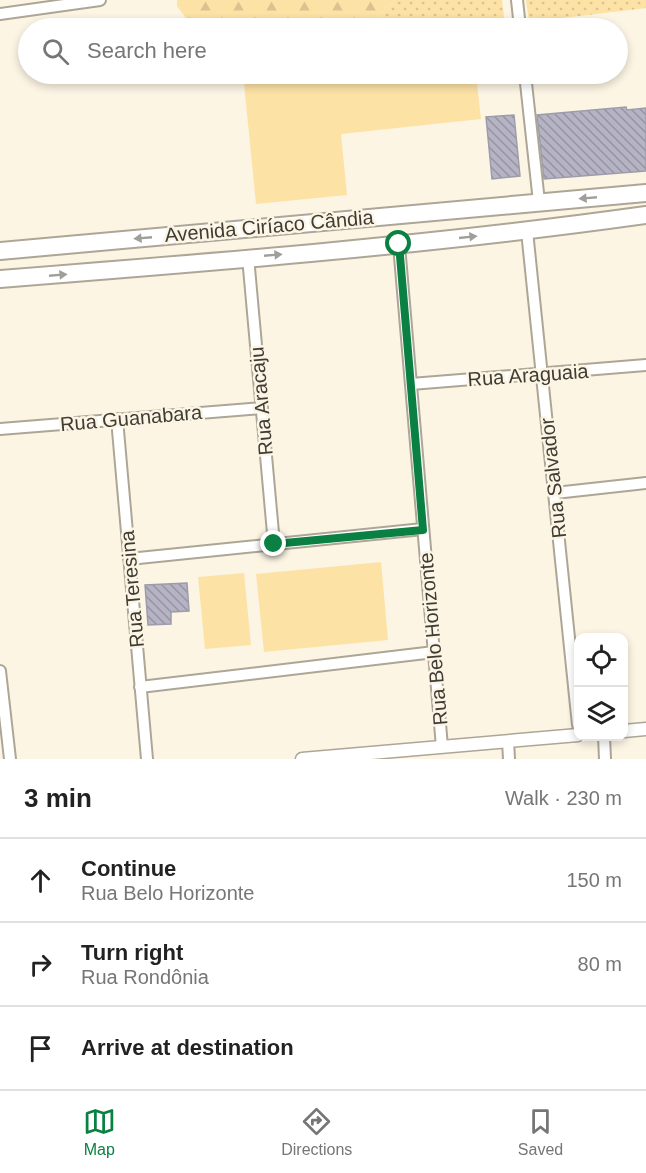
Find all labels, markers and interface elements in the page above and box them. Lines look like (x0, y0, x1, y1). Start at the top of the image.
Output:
search box (18, 18, 628, 84)
icon: search (39, 35, 72, 68)
text: Search here (87, 38, 207, 63)
one-way arrow (578, 193, 597, 203)
street label: Avenida Ciríaco Cândia (164, 206, 375, 246)
route start (385, 230, 411, 256)
one-way arrow (133, 233, 152, 243)
one-way arrow (458, 233, 477, 242)
one-way arrow (264, 250, 283, 260)
one-way arrow (49, 270, 68, 280)
street label: Rua Aracaju (245, 346, 277, 456)
street label: Rua Araguaia (467, 360, 590, 390)
street label: Rua Guanabara (59, 401, 204, 435)
street label: Rua Salvador (536, 416, 570, 539)
street label: Rua Teresina (116, 529, 148, 648)
route end (260, 530, 286, 556)
street label: Rua Belo Horizonte (414, 552, 452, 726)
map controls (574, 633, 628, 741)
button: locate (574, 633, 628, 687)
button: layers (574, 687, 628, 741)
text: 3 min (24, 783, 92, 813)
text: Walk · 230 m (505, 787, 622, 809)
text: Continue (81, 856, 176, 881)
icon: ahead (24, 864, 57, 897)
text: 150 m (566, 869, 622, 891)
text: Rua Belo Horizonte (81, 882, 254, 904)
text: Turn right (81, 940, 183, 965)
icon: right (24, 948, 57, 981)
text: 80 m (578, 953, 622, 975)
text: Rua Rondônia (81, 966, 209, 988)
icon: arrive (24, 1032, 57, 1065)
text: Arrive at destination (81, 1035, 294, 1060)
tab: Map (83, 1105, 116, 1159)
tab: Directions (281, 1105, 352, 1159)
tab: Saved (518, 1105, 563, 1159)

